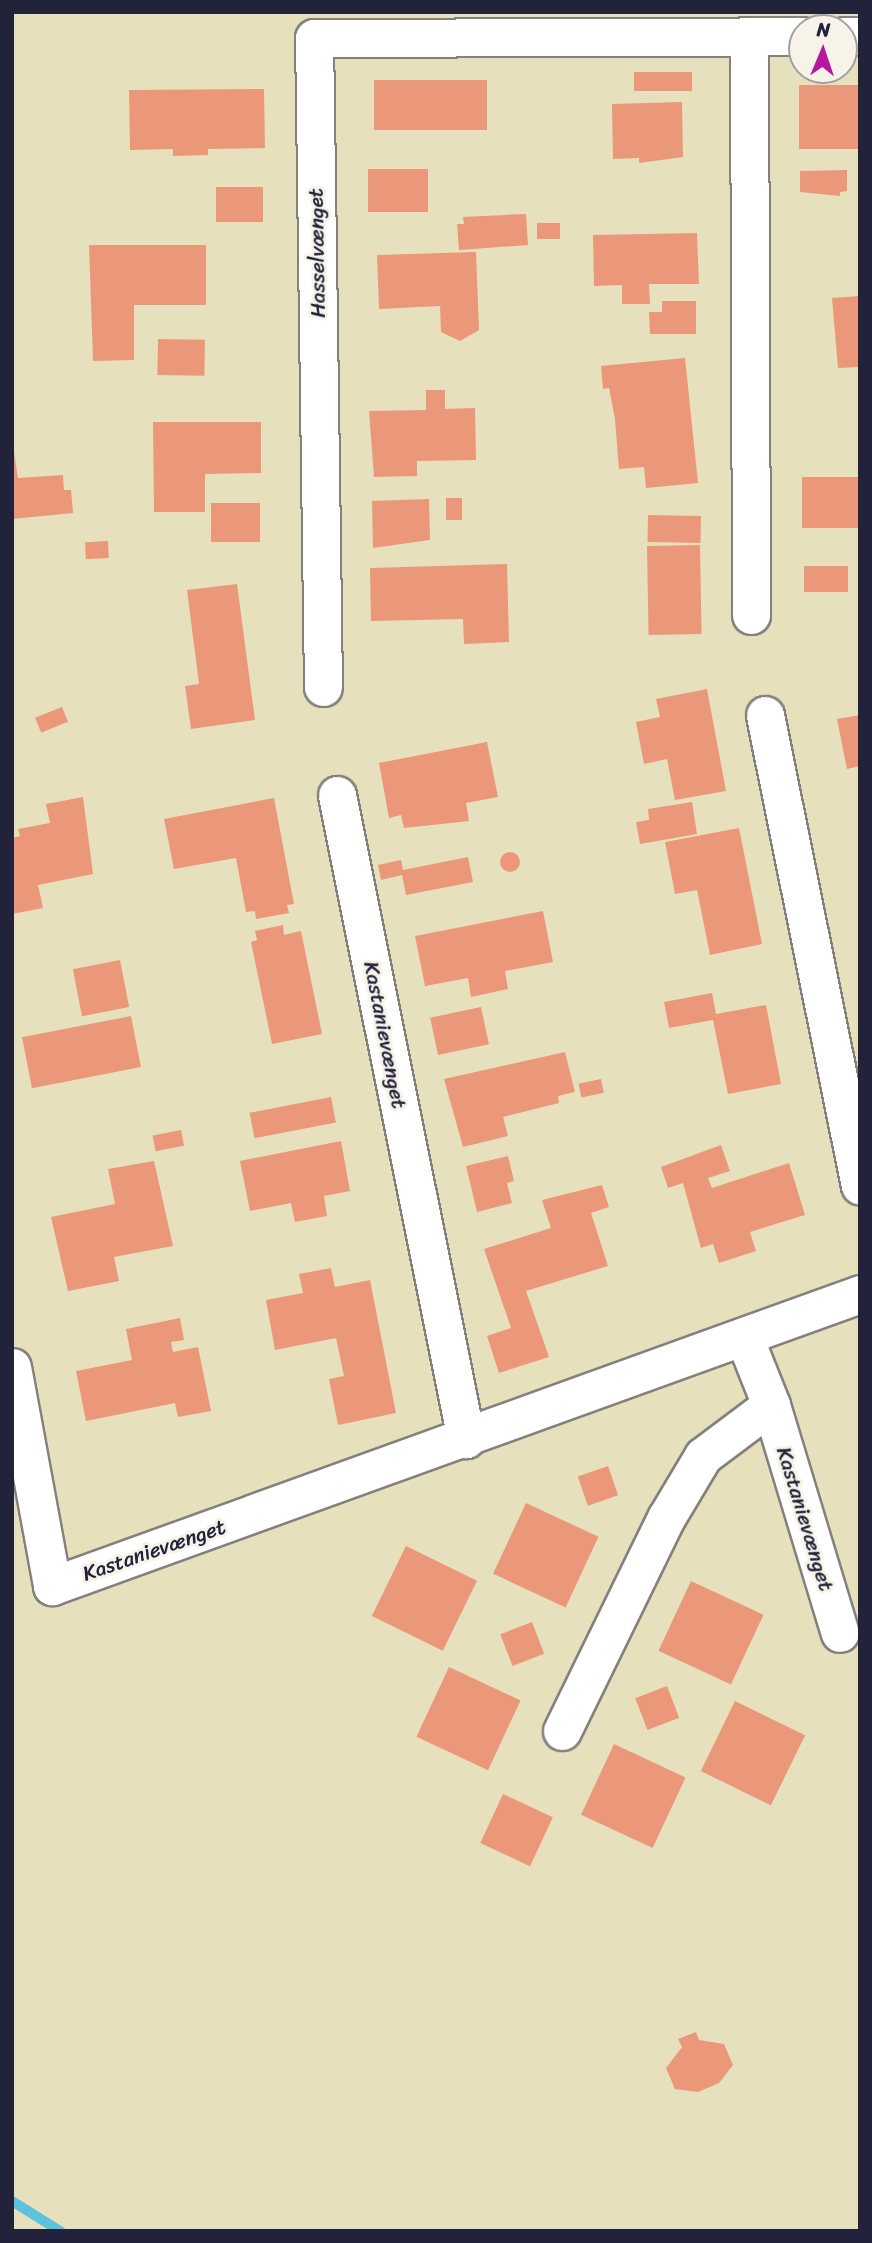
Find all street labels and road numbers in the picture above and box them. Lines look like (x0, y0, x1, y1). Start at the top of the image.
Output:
street label: Hasselvænget (303, 188, 331, 318)
street label: Kastanievænget (358, 959, 412, 1111)
street label: Kastanievænget (771, 1444, 839, 1594)
street label: Kastanievænget (79, 1514, 229, 1586)

